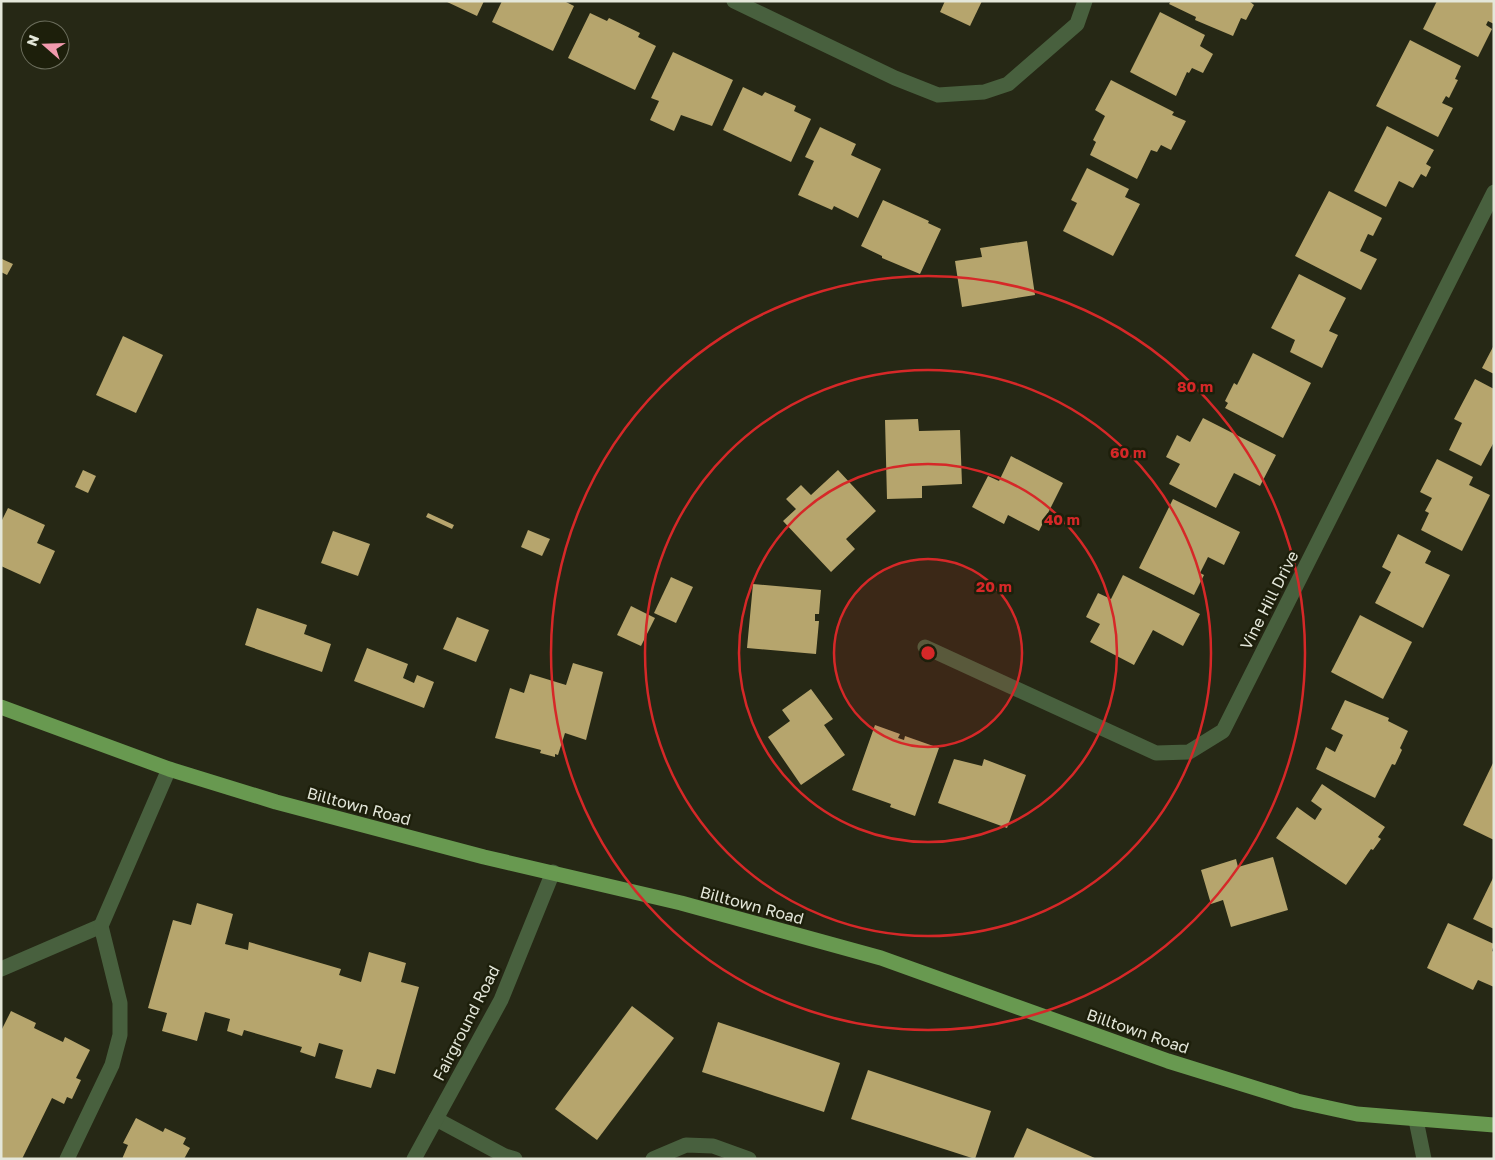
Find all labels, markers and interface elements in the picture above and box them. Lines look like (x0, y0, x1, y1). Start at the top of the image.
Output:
north arrow (20, 20, 70, 70)
text: N (23, 32, 42, 48)
text: 80 m (1177, 377, 1213, 395)
text: 60 m (1110, 443, 1146, 461)
text: 40 m (1044, 510, 1080, 528)
street label: Vine Hill Drive (1235, 547, 1303, 653)
text: 20 m (976, 577, 1012, 595)
centre of rings (919, 644, 937, 662)
street label: Billtown Road (305, 783, 413, 829)
street label: Billtown Road (698, 882, 806, 928)
street label: Fairground Road (428, 962, 504, 1084)
street label: Billtown Road (1084, 1004, 1192, 1058)

